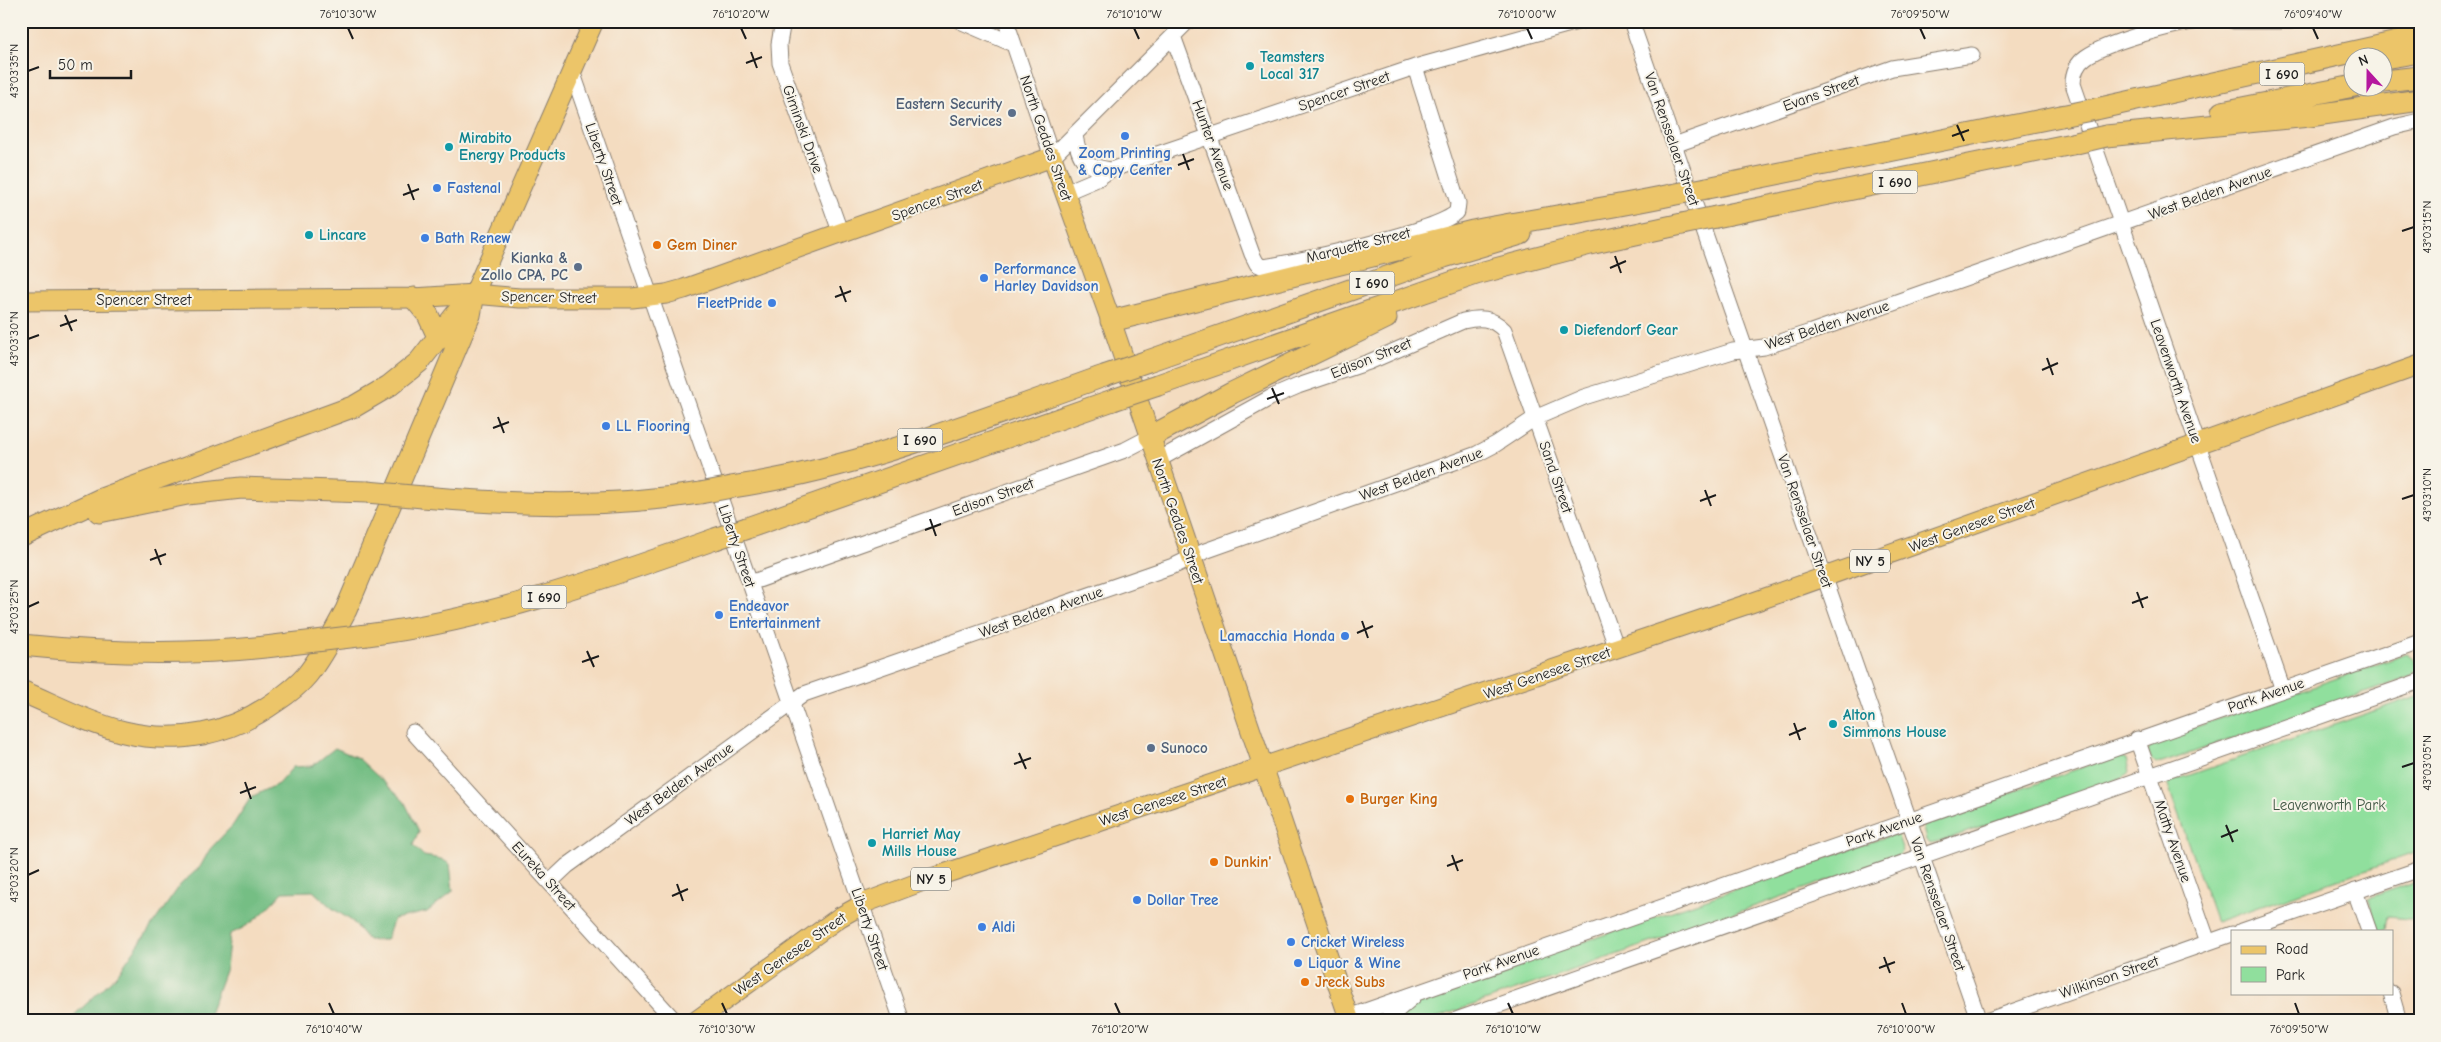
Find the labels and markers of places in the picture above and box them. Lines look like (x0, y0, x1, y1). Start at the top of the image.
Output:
place label: Teamsters Local 317 (1260, 48, 1324, 83)
marker: Teamsters Local 317 (1244, 60, 1256, 72)
place label: Eastern Security Services (896, 95, 1002, 130)
marker: Eastern Security Services (1006, 107, 1018, 119)
place label: Mirabito Energy Products (459, 129, 565, 164)
marker: Zoom Printing & Copy Center (1119, 130, 1131, 142)
marker: Mirabito Energy Products (443, 141, 455, 153)
place label: Zoom Printing & Copy Center (1078, 144, 1172, 179)
place label: Fastenal (447, 179, 501, 197)
marker: Fastenal (431, 182, 443, 194)
place label: Lincare (319, 226, 366, 244)
marker: Lincare (303, 229, 315, 241)
place label: Bath Renew (435, 229, 511, 247)
marker: Bath Renew (419, 232, 431, 244)
place label: Gem Diner (667, 236, 737, 254)
marker: Gem Diner (651, 239, 663, 251)
place label: Kianka & Zollo CPA, PC (481, 249, 568, 284)
place label: Performance Harley Davidson (994, 260, 1099, 295)
marker: Kianka & Zollo CPA, PC (572, 261, 584, 273)
marker: Performance Harley Davidson (978, 272, 990, 284)
place label: FleetPride (697, 294, 762, 312)
marker: FleetPride (766, 297, 778, 309)
place label: Diefendorf Gear (1574, 321, 1678, 339)
marker: Diefendorf Gear (1558, 324, 1570, 336)
place label: LL Flooring (616, 417, 691, 435)
marker: LL Flooring (600, 420, 612, 432)
place label: Endeavor Entertainment (729, 597, 821, 632)
marker: Endeavor Entertainment (713, 609, 725, 621)
place label: Lamacchia Honda (1219, 627, 1335, 645)
marker: Lamacchia Honda (1339, 630, 1351, 642)
place label: Alton Simmons House (1843, 706, 1946, 741)
marker: Alton Simmons House (1827, 718, 1839, 730)
place label: Sunoco (1161, 739, 1208, 757)
marker: Sunoco (1145, 742, 1157, 754)
place label: Burger King (1360, 790, 1438, 808)
marker: Burger King (1344, 793, 1356, 805)
place label: Harriet May Mills House (882, 825, 960, 860)
marker: Harriet May Mills House (866, 837, 878, 849)
place label: Dunkin' (1224, 853, 1271, 871)
marker: Dunkin' (1208, 856, 1220, 868)
place label: Dollar Tree (1147, 891, 1218, 909)
marker: Dollar Tree (1131, 894, 1143, 906)
place label: Aldi (992, 918, 1015, 936)
marker: Aldi (976, 921, 988, 933)
place label: Cricket Wireless (1301, 933, 1404, 951)
marker: Cricket Wireless (1285, 936, 1297, 948)
place label: Liquor & Wine (1308, 954, 1401, 972)
marker: Liquor & Wine (1292, 957, 1304, 969)
place label: Jreck Subs (1315, 973, 1385, 991)
marker: Jreck Subs (1299, 976, 1311, 988)

